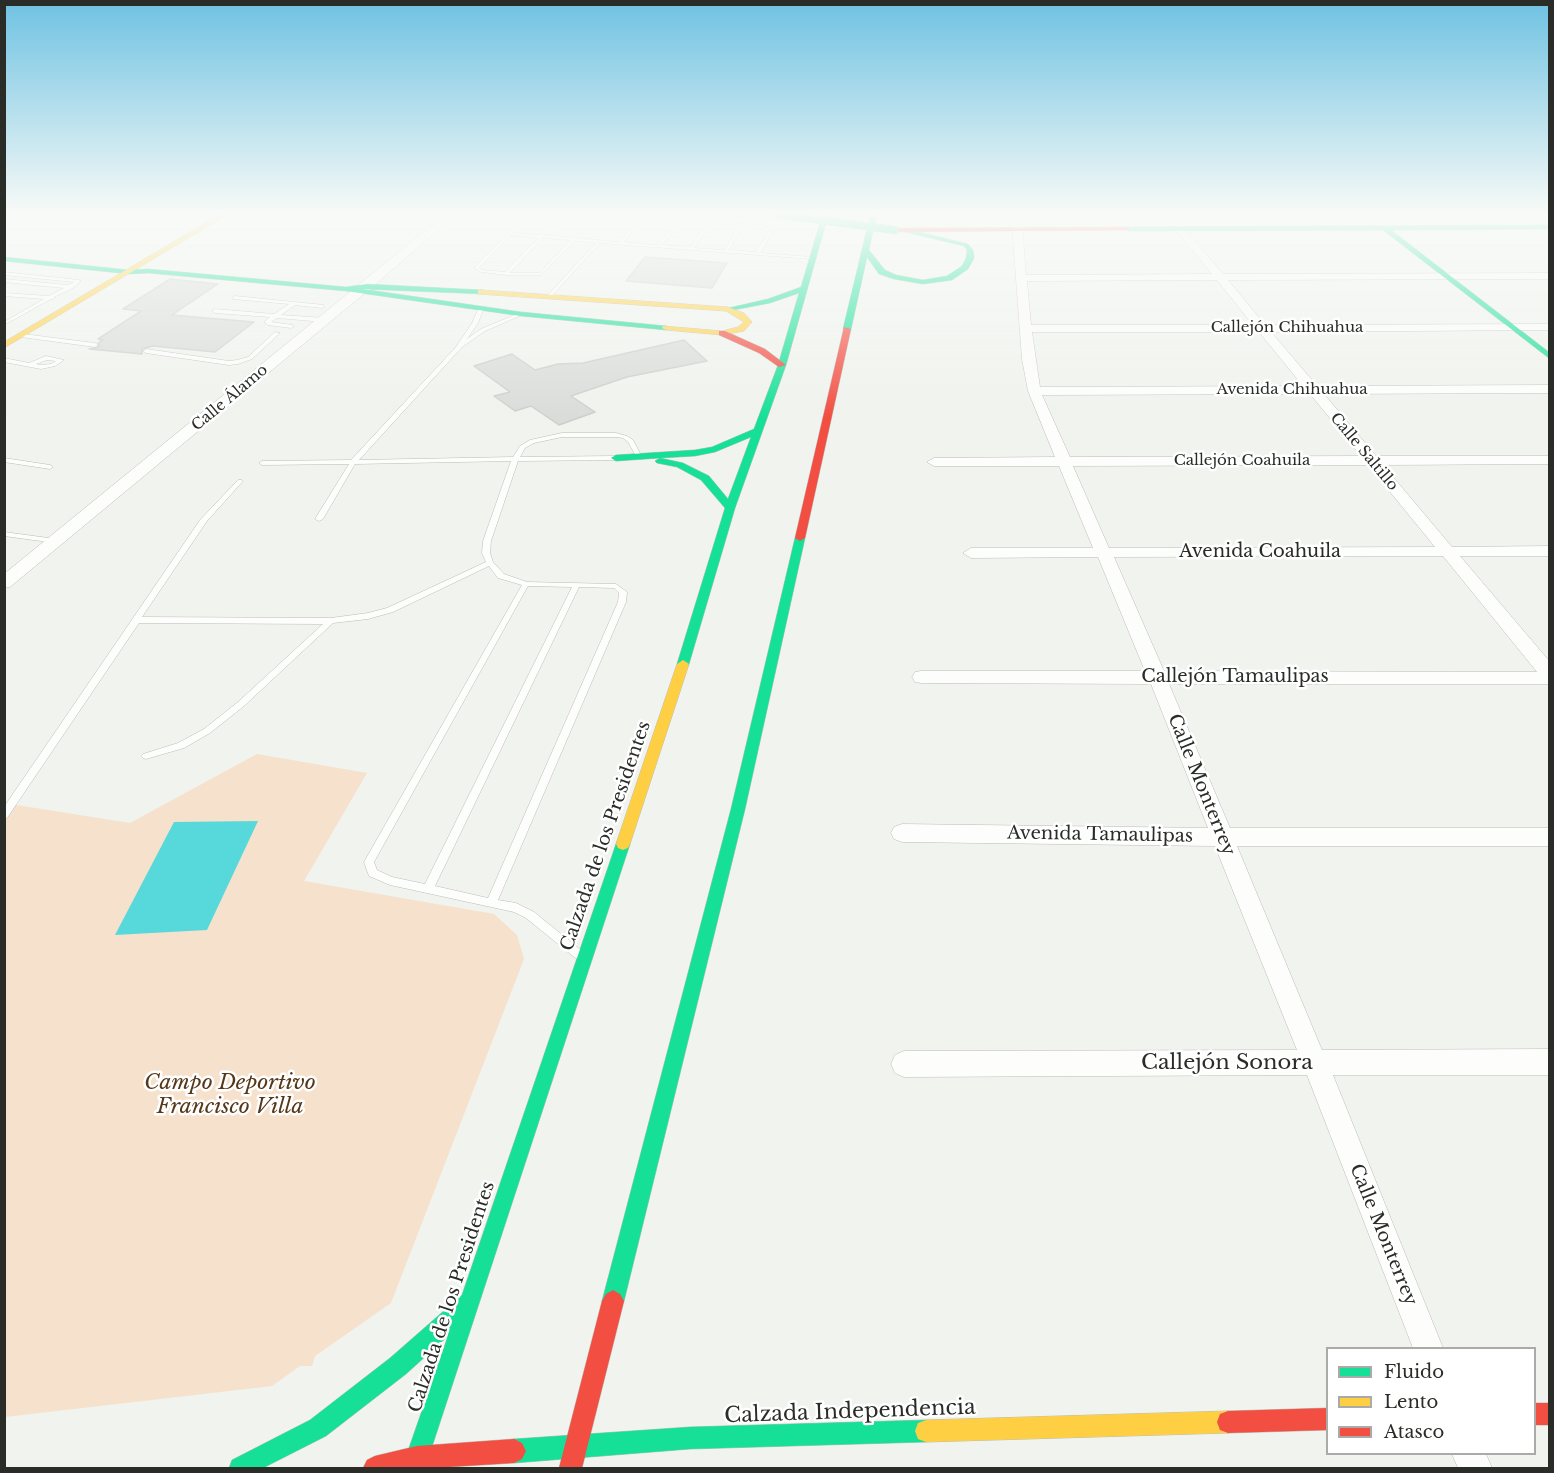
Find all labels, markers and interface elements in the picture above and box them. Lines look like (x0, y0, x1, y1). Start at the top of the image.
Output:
street label: Callejón Chihuahua (1211, 319, 1363, 337)
street label: Calle Álamo (188, 361, 272, 435)
street label: Avenida Chihuahua (1216, 381, 1368, 399)
street label: Calle Saltillo (1326, 409, 1402, 495)
street label: Callejón Coahuila (1174, 452, 1310, 470)
street label: Avenida Coahuila (1179, 541, 1341, 563)
street label: Callejón Tamaulipas (1141, 666, 1329, 688)
street label: Calle Monterrey (1163, 711, 1239, 859)
street label: Calzada de los Presidentes (556, 718, 656, 954)
street label: Avenida Tamaulipas (1007, 823, 1193, 847)
street label: Callejón Sonora (1141, 1050, 1313, 1076)
park label: Campo Deportivo Francisco Villa (144, 1070, 316, 1120)
street label: Calle Monterrey (1345, 1161, 1421, 1309)
street label: Calzada de los Presidentes (404, 1179, 500, 1415)
legend (1326, 1347, 1536, 1455)
text: Fluido (1384, 1361, 1444, 1383)
text: Lento (1384, 1391, 1438, 1413)
street label: Calzada Independencia (724, 1395, 976, 1429)
text: Atasco (1384, 1421, 1444, 1443)

